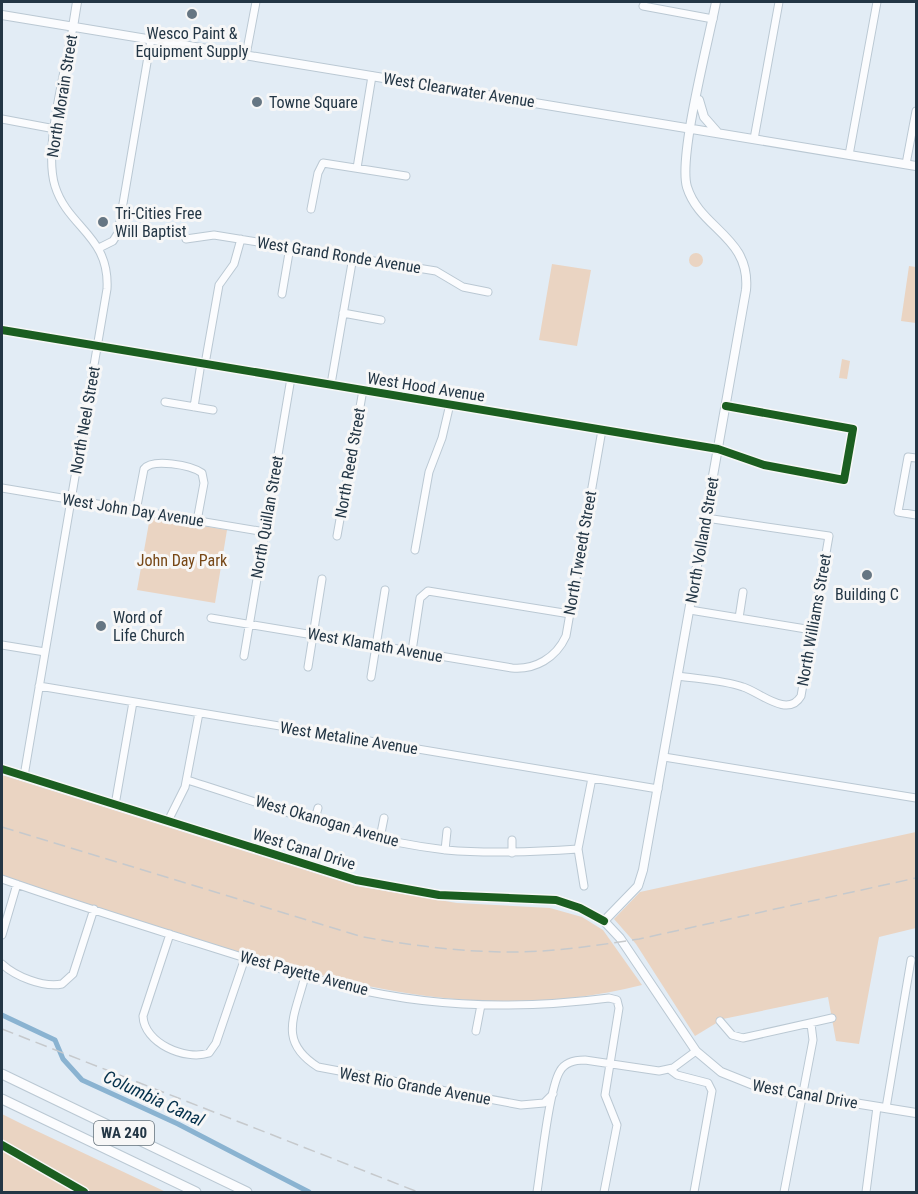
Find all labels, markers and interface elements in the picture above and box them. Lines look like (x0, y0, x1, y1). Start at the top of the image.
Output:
marker: Wesco Paint & Equipment Supply (185, 7, 199, 21)
place label: Wesco Paint & Equipment Supply (136, 24, 249, 61)
street label: North Morain Street (43, 33, 81, 159)
street label: West Clearwater Avenue (382, 69, 536, 111)
place label: Towne Square (269, 93, 358, 112)
marker: Towne Square (250, 95, 264, 109)
place label: Tri-Cities Free Will Baptist (115, 204, 202, 241)
marker: Tri-Cities Free Will Baptist (96, 215, 110, 229)
street label: West Grand Ronde Avenue (256, 233, 422, 277)
street label: North Neel Street (66, 364, 104, 475)
street label: West Hood Avenue (366, 368, 486, 406)
street label: North Reed Street (331, 406, 369, 520)
street label: North Quillan Street (247, 454, 287, 580)
street label: North Volland Street (682, 475, 723, 605)
street label: West John Day Avenue (61, 489, 205, 531)
street label: North Tweedt Street (560, 489, 600, 617)
park label: John Day Park (137, 551, 228, 570)
street label: North Williams Street (793, 552, 835, 688)
marker: Building C (860, 568, 874, 582)
place label: Building C (835, 585, 899, 604)
place label: Word of Life Church (113, 608, 185, 645)
marker: Word of Life Church (94, 619, 108, 633)
street label: West Klamath Avenue (306, 624, 444, 666)
street label: West Metaline Avenue (279, 718, 419, 758)
street label: West Okanogan Avenue (253, 791, 401, 851)
street label: West Canal Drive (250, 824, 358, 874)
street label: West Payette Avenue (238, 947, 370, 999)
street label: West Rio Grande Avenue (338, 1063, 492, 1109)
water label: Columbia Canal (100, 1066, 208, 1131)
street label: West Canal Drive (751, 1075, 859, 1113)
road number: WA 240 (94, 1121, 154, 1145)

